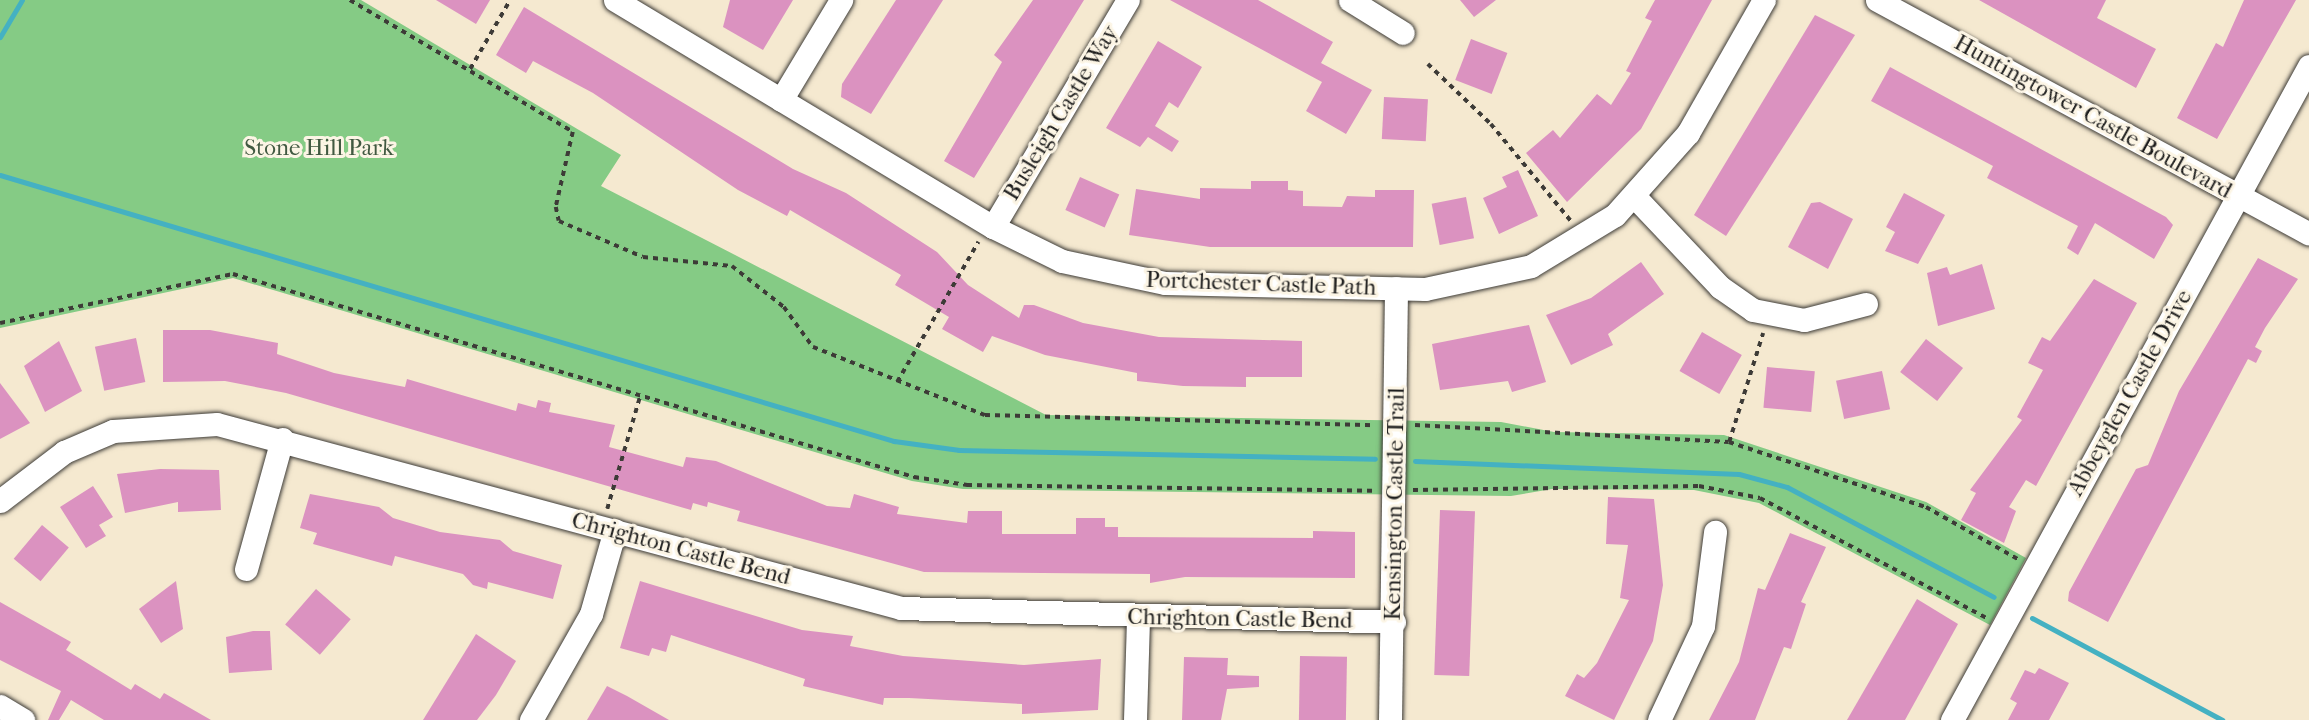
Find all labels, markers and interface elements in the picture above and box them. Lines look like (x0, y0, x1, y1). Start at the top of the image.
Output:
street label: Busleigh Castle Way (998, 20, 1124, 206)
street label: Huntingtower Castle Boulevard (1949, 29, 2237, 205)
park label: Stone Hill Park (244, 134, 394, 162)
street label: Portchester Castle Path (1145, 266, 1377, 302)
street label: Abbeyglen Castle Drive (2062, 285, 2198, 501)
street label: Kensington Castle Trail (1379, 387, 1411, 621)
street label: Chrighton Castle Bend (569, 507, 793, 591)
street label: Chrighton Castle Bend (1127, 603, 1353, 635)

